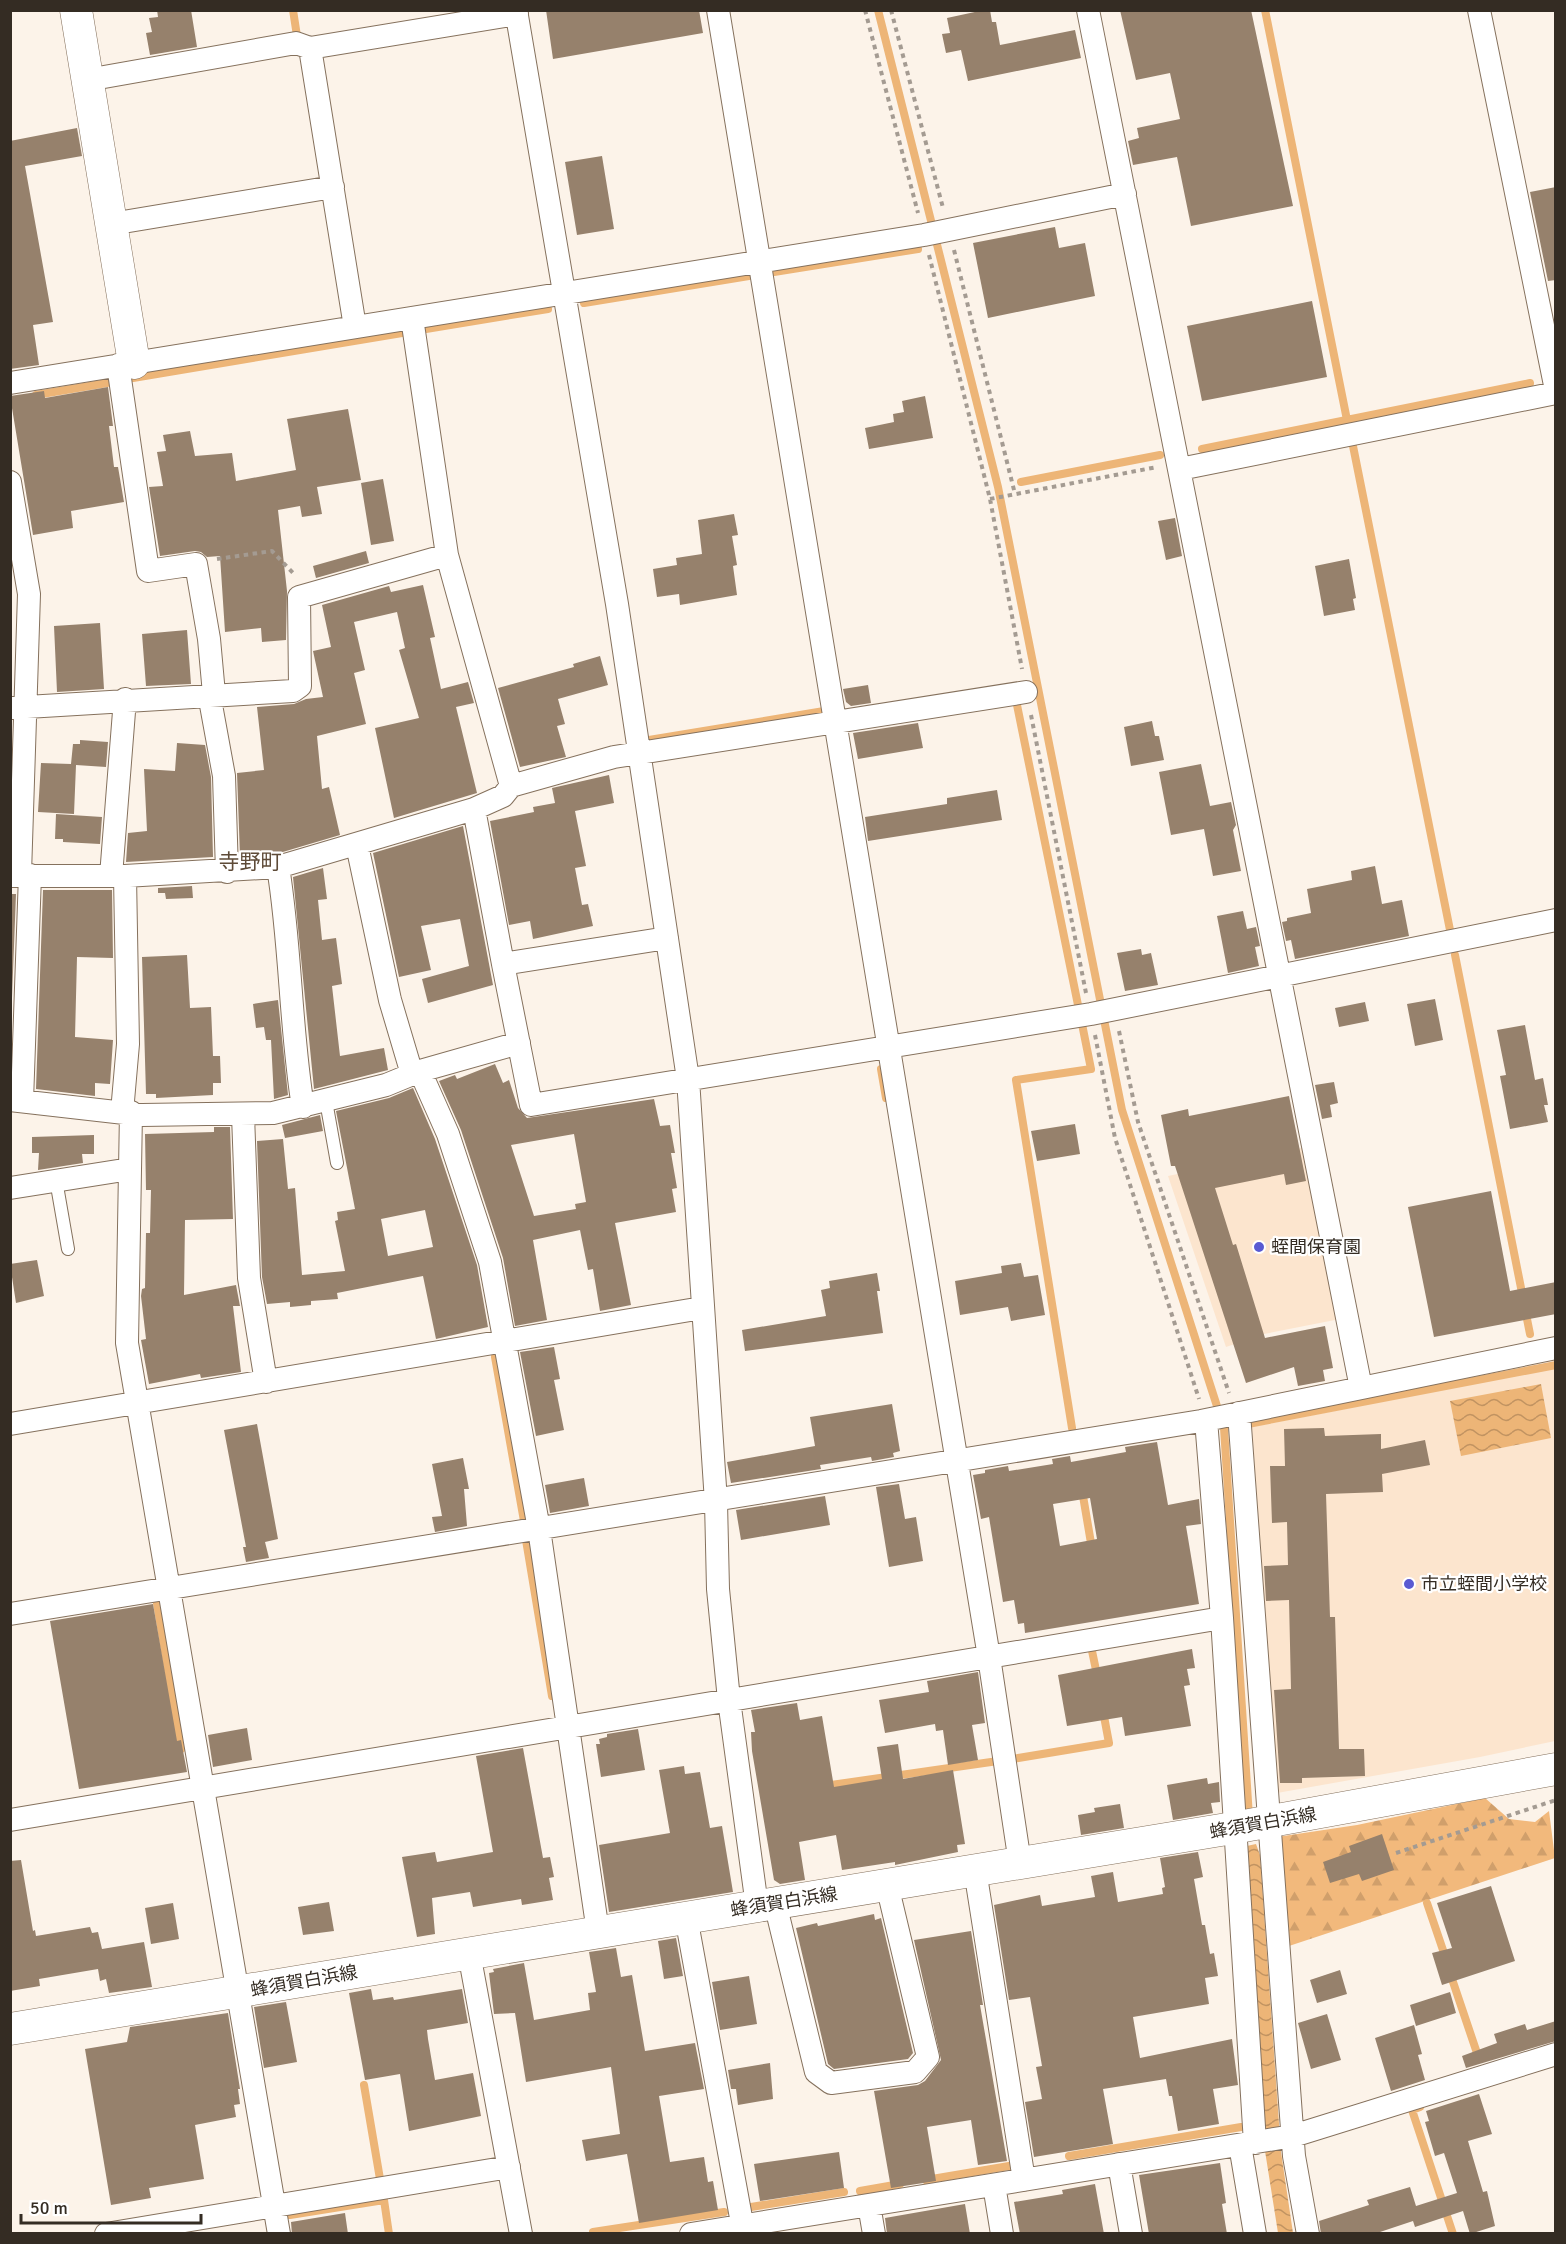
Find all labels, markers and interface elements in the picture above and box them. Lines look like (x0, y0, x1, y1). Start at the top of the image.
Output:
district label: 寺野町 (219, 849, 282, 875)
place label: 蛭間保育園 (1271, 1236, 1361, 1258)
marker: 蛭間保育園 (1252, 1240, 1266, 1254)
place label: 市立蛭間小学校 (1421, 1573, 1547, 1595)
marker: 市立蛭間小学校 (1402, 1577, 1416, 1591)
street label: 蜂須賀白浜線 (1208, 1803, 1318, 1843)
street label: 蜂須賀白浜線 (729, 1883, 839, 1921)
street label: 蜂須賀白浜線 (249, 1961, 359, 2001)
scale bar (21, 2187, 201, 2225)
text: 50 m (30, 2197, 68, 2219)

